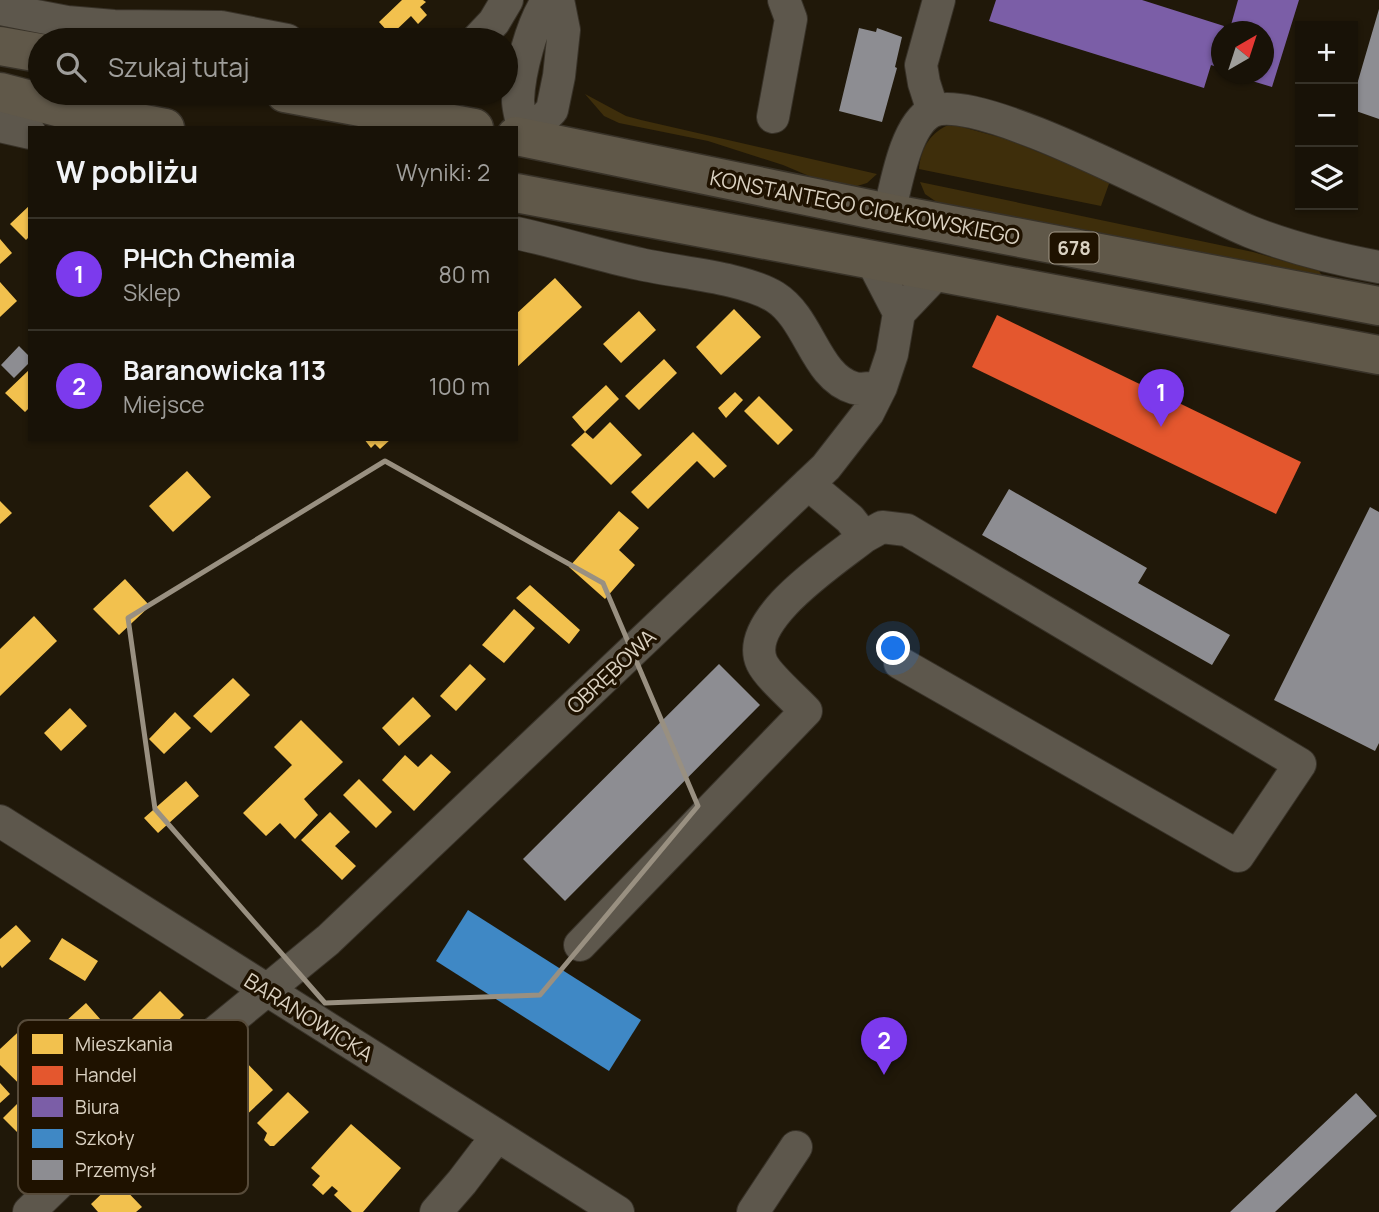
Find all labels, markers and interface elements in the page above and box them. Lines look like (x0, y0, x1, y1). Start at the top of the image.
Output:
north arrow (1211, 21, 1274, 84)
map controls (1295, 21, 1358, 210)
button: + (1295, 21, 1358, 84)
search box (28, 28, 518, 105)
icon: search (52, 48, 90, 86)
text: Szukaj tutaj (108, 49, 250, 85)
button: − (1295, 84, 1358, 147)
button: layers (1295, 147, 1358, 210)
text: W pobliżu (56, 151, 198, 192)
text: Wyniki: 2 (396, 156, 490, 188)
street label: KONSTANTEGO CIOŁKOWSKIEGO (708, 163, 1022, 251)
road number: 678 (1050, 232, 1098, 264)
text: PHCh Chemia (123, 240, 295, 276)
text: 1 (74, 258, 84, 290)
text: 80 m (439, 258, 490, 290)
text: Sklep (123, 276, 181, 308)
text: Baranowicka 113 (123, 352, 326, 388)
pin: 1 (1138, 369, 1184, 427)
text: 2 (72, 370, 86, 402)
text: 100 m (429, 370, 490, 402)
text: Miejsce (123, 388, 205, 420)
street label: OBRĘBOWA (560, 622, 662, 720)
your location (876, 631, 910, 665)
street label: BARANOWICKA (239, 966, 379, 1068)
pin: 2 (861, 1017, 907, 1075)
legend (18, 1020, 248, 1194)
text: Mieszkania (75, 1031, 173, 1057)
text: Handel (75, 1062, 137, 1088)
text: Biura (75, 1094, 119, 1120)
text: Szkoły (75, 1125, 134, 1151)
text: Przemysł (75, 1157, 156, 1183)

